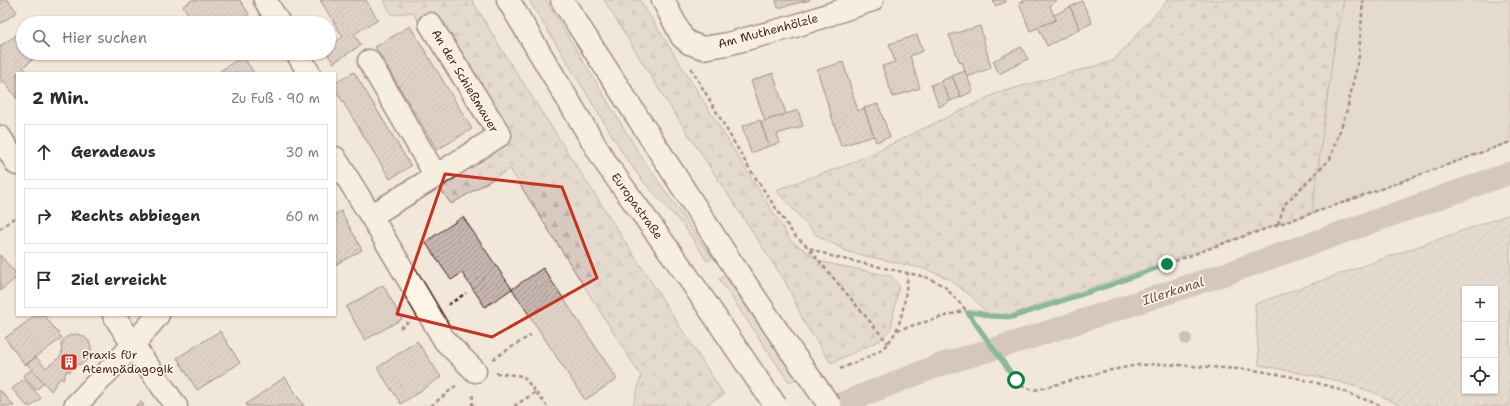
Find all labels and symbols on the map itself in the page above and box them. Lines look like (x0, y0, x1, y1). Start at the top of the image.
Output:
street label: Am Muthenhölzle (716, 10, 820, 52)
street label: An der Schießmauer (428, 26, 502, 136)
street label: Europastraße (608, 170, 667, 243)
route end (1158, 255, 1176, 273)
water label: Illerkanal (1139, 273, 1206, 309)
place label: Praxis für Atempädagogik (82, 347, 174, 377)
building icon: Praxis für Atempädagogik (59, 352, 79, 372)
route start (1007, 371, 1025, 389)

